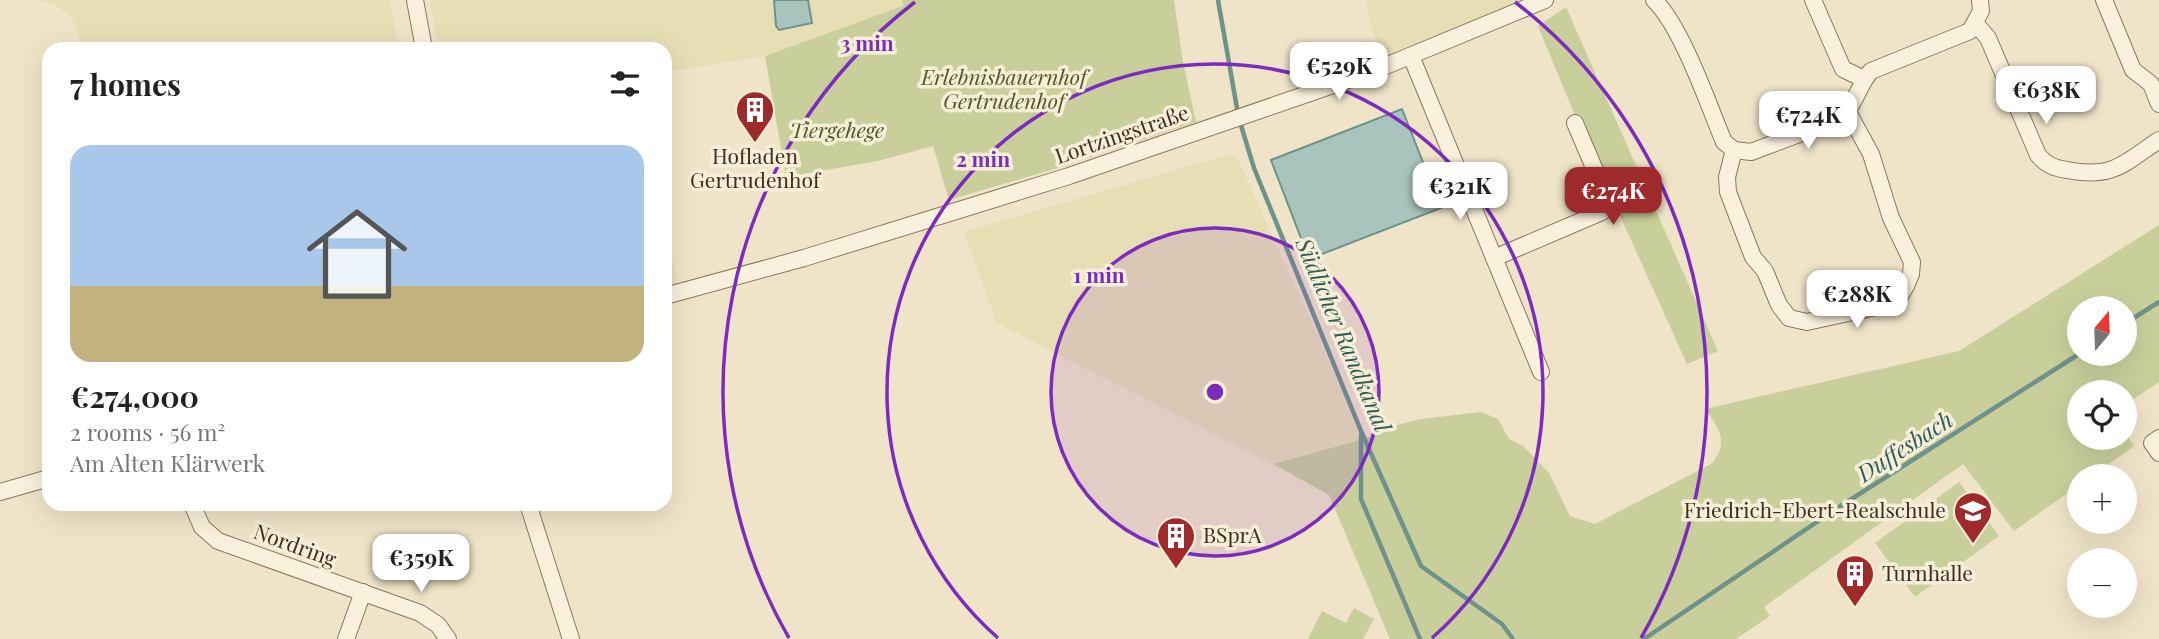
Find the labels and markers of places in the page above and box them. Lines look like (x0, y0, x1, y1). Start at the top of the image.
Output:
pin: €529K (1290, 42, 1388, 102)
pin: €638K (1997, 66, 2095, 126)
building icon: Hofladen Gertrudenhof (734, 89, 776, 144)
pin: €724K (1759, 92, 1857, 151)
place label: Hofladen Gertrudenhof (690, 141, 822, 193)
pin: €321K (1411, 162, 1509, 222)
pin: €274K (1564, 168, 1662, 227)
pin: €288K (1808, 270, 1906, 330)
centre of rings (1203, 380, 1227, 404)
school or university icon: Friedrich-Ebert-Realschule (1952, 490, 1994, 545)
place label: Friedrich-Ebert-Realschule (1684, 495, 1946, 523)
building icon: BSprA (1155, 515, 1197, 570)
place label: BSprA (1203, 520, 1262, 548)
pin: €359K (372, 534, 470, 594)
building icon: Turnhalle (1834, 553, 1876, 608)
place label: Turnhalle (1882, 558, 1973, 586)

